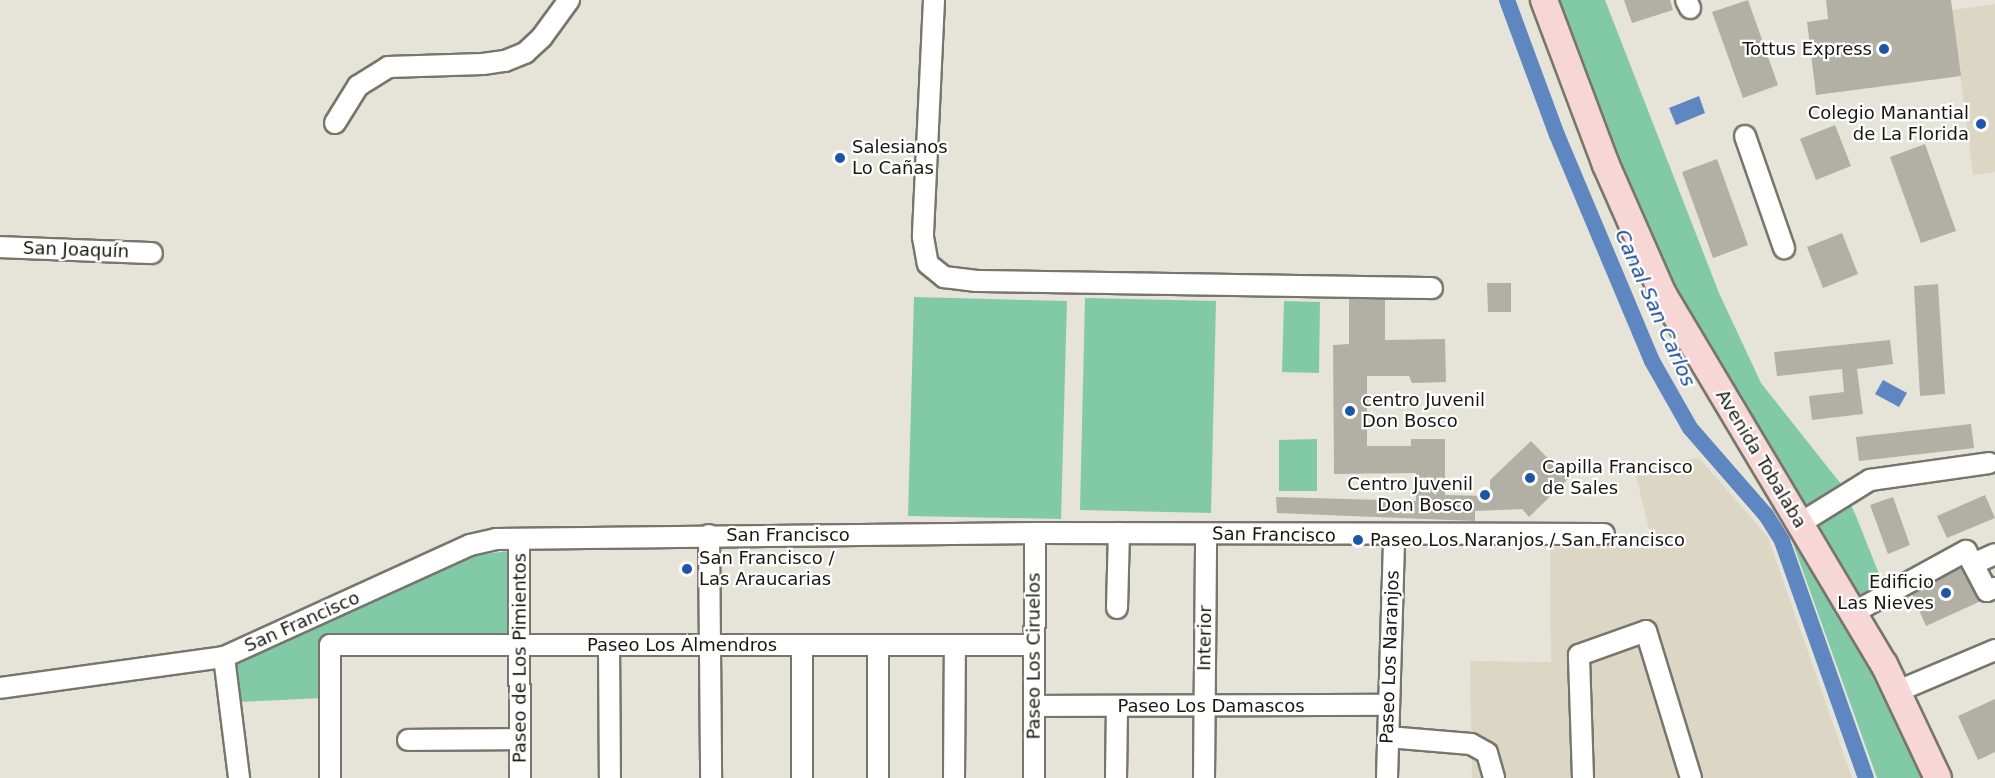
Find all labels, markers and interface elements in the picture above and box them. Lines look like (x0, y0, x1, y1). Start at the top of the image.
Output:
place label: Tottus Express (1742, 38, 1872, 60)
marker: Tottus Express (1877, 42, 1891, 56)
place label: Colegio Manantial de La Florida (1808, 103, 1969, 146)
marker: Colegio Manantial de La Florida (1974, 117, 1988, 131)
place label: Salesianos Lo Cañas (852, 137, 948, 180)
marker: Salesianos Lo Cañas (833, 151, 847, 165)
water label: Canal San Carlos (1610, 226, 1700, 390)
street label: San Joaquín (23, 237, 129, 263)
street label: Avenida Tobalaba (1711, 386, 1811, 532)
place label: centro Juvenil Don Bosco (1362, 390, 1485, 432)
marker: centro Juvenil Don Bosco (1343, 404, 1357, 418)
place label: Capilla Francisco de Sales (1542, 457, 1693, 500)
marker: Capilla Francisco de Sales (1523, 471, 1537, 485)
place label: Centro Juvenil Don Bosco (1347, 474, 1473, 516)
marker: Centro Juvenil Don Bosco (1478, 488, 1492, 502)
street label: San Francisco (1212, 523, 1336, 547)
street label: San Francisco (726, 524, 850, 546)
place label: Paseo Los Naranjos / San Francisco (1370, 529, 1685, 551)
marker: Paseo Los Naranjos / San Francisco (1351, 533, 1365, 547)
place label: San Francisco / Las Araucarias (699, 548, 834, 590)
street label: Paseo de Los Pimientos (509, 553, 531, 763)
marker: San Francisco / Las Araucarias (680, 562, 694, 576)
street label: Paseo Los Naranjos (1376, 570, 1404, 744)
place label: Edificio Las Nieves (1837, 572, 1934, 614)
street label: Paseo Los Ciruelos (1023, 573, 1045, 739)
marker: Edificio Las Nieves (1939, 586, 1953, 600)
street label: San Francisco (241, 587, 363, 657)
street label: Interior (1194, 605, 1216, 671)
street label: Paseo Los Almendros (587, 634, 777, 656)
street label: Paseo Los Damascos (1117, 695, 1305, 717)

